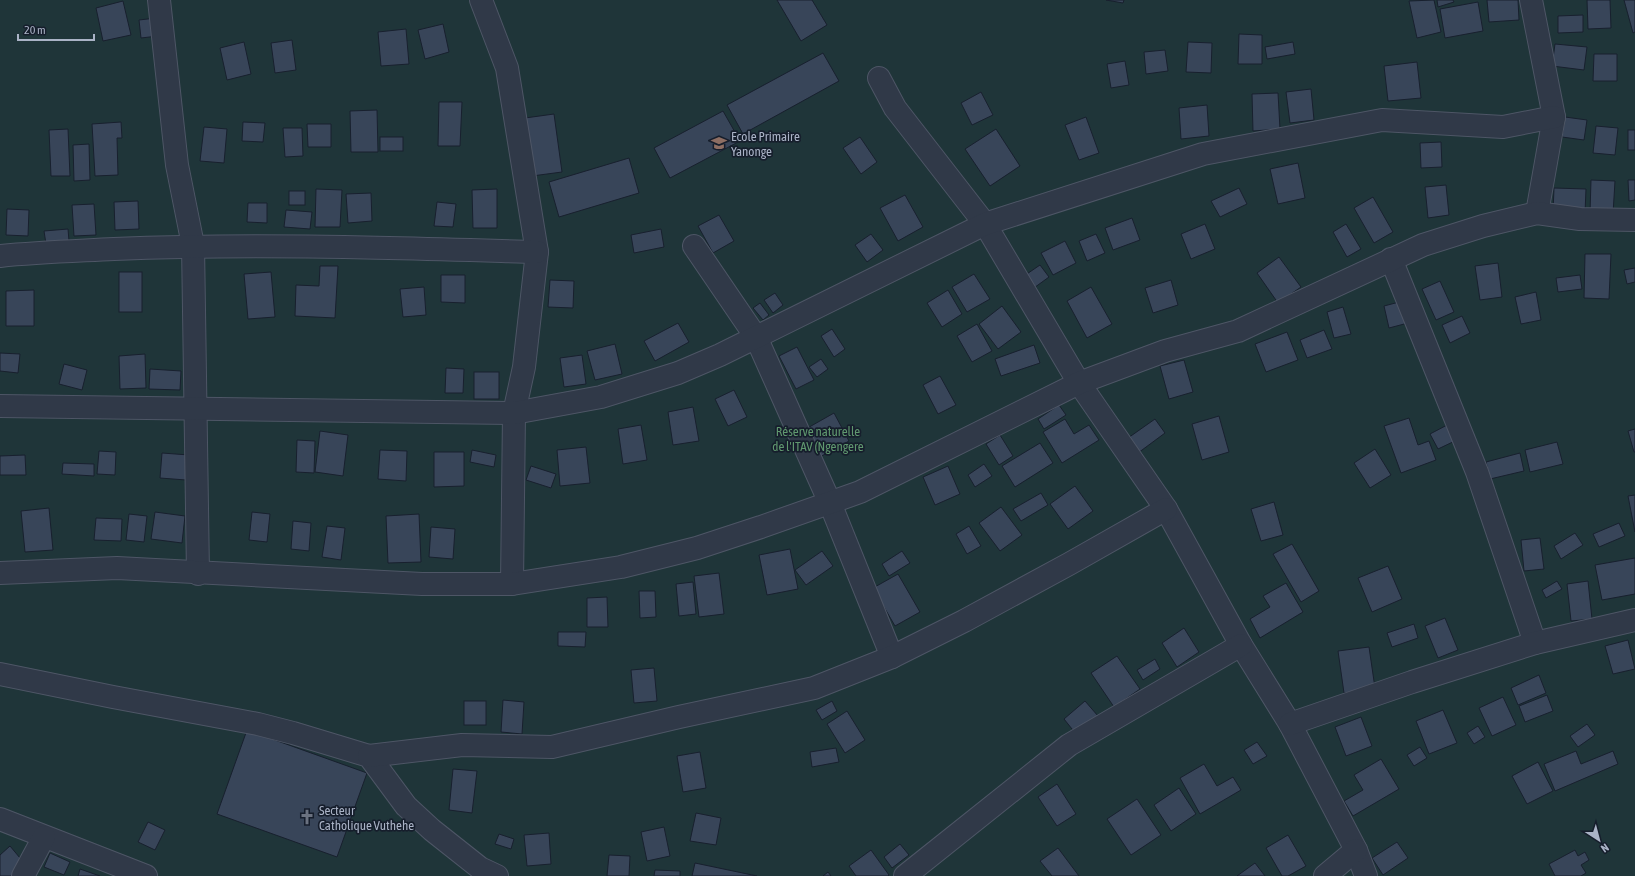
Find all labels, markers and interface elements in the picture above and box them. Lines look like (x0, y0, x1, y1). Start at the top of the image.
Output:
scale bar (18, 16, 94, 42)
text: 20 m (24, 23, 46, 37)
place label: Ecole Primaire Yanonge (731, 129, 800, 159)
school or university icon: Ecole Primaire Yanonge (710, 134, 728, 152)
park label: Réserve naturelle de l'ITAV (Ngengere (772, 424, 864, 454)
place label: Secteur Catholique Vuthehe (319, 803, 414, 833)
church icon: Secteur Catholique Vuthehe (298, 808, 316, 826)
north arrow (1579, 820, 1619, 860)
text: N (1599, 841, 1611, 855)

